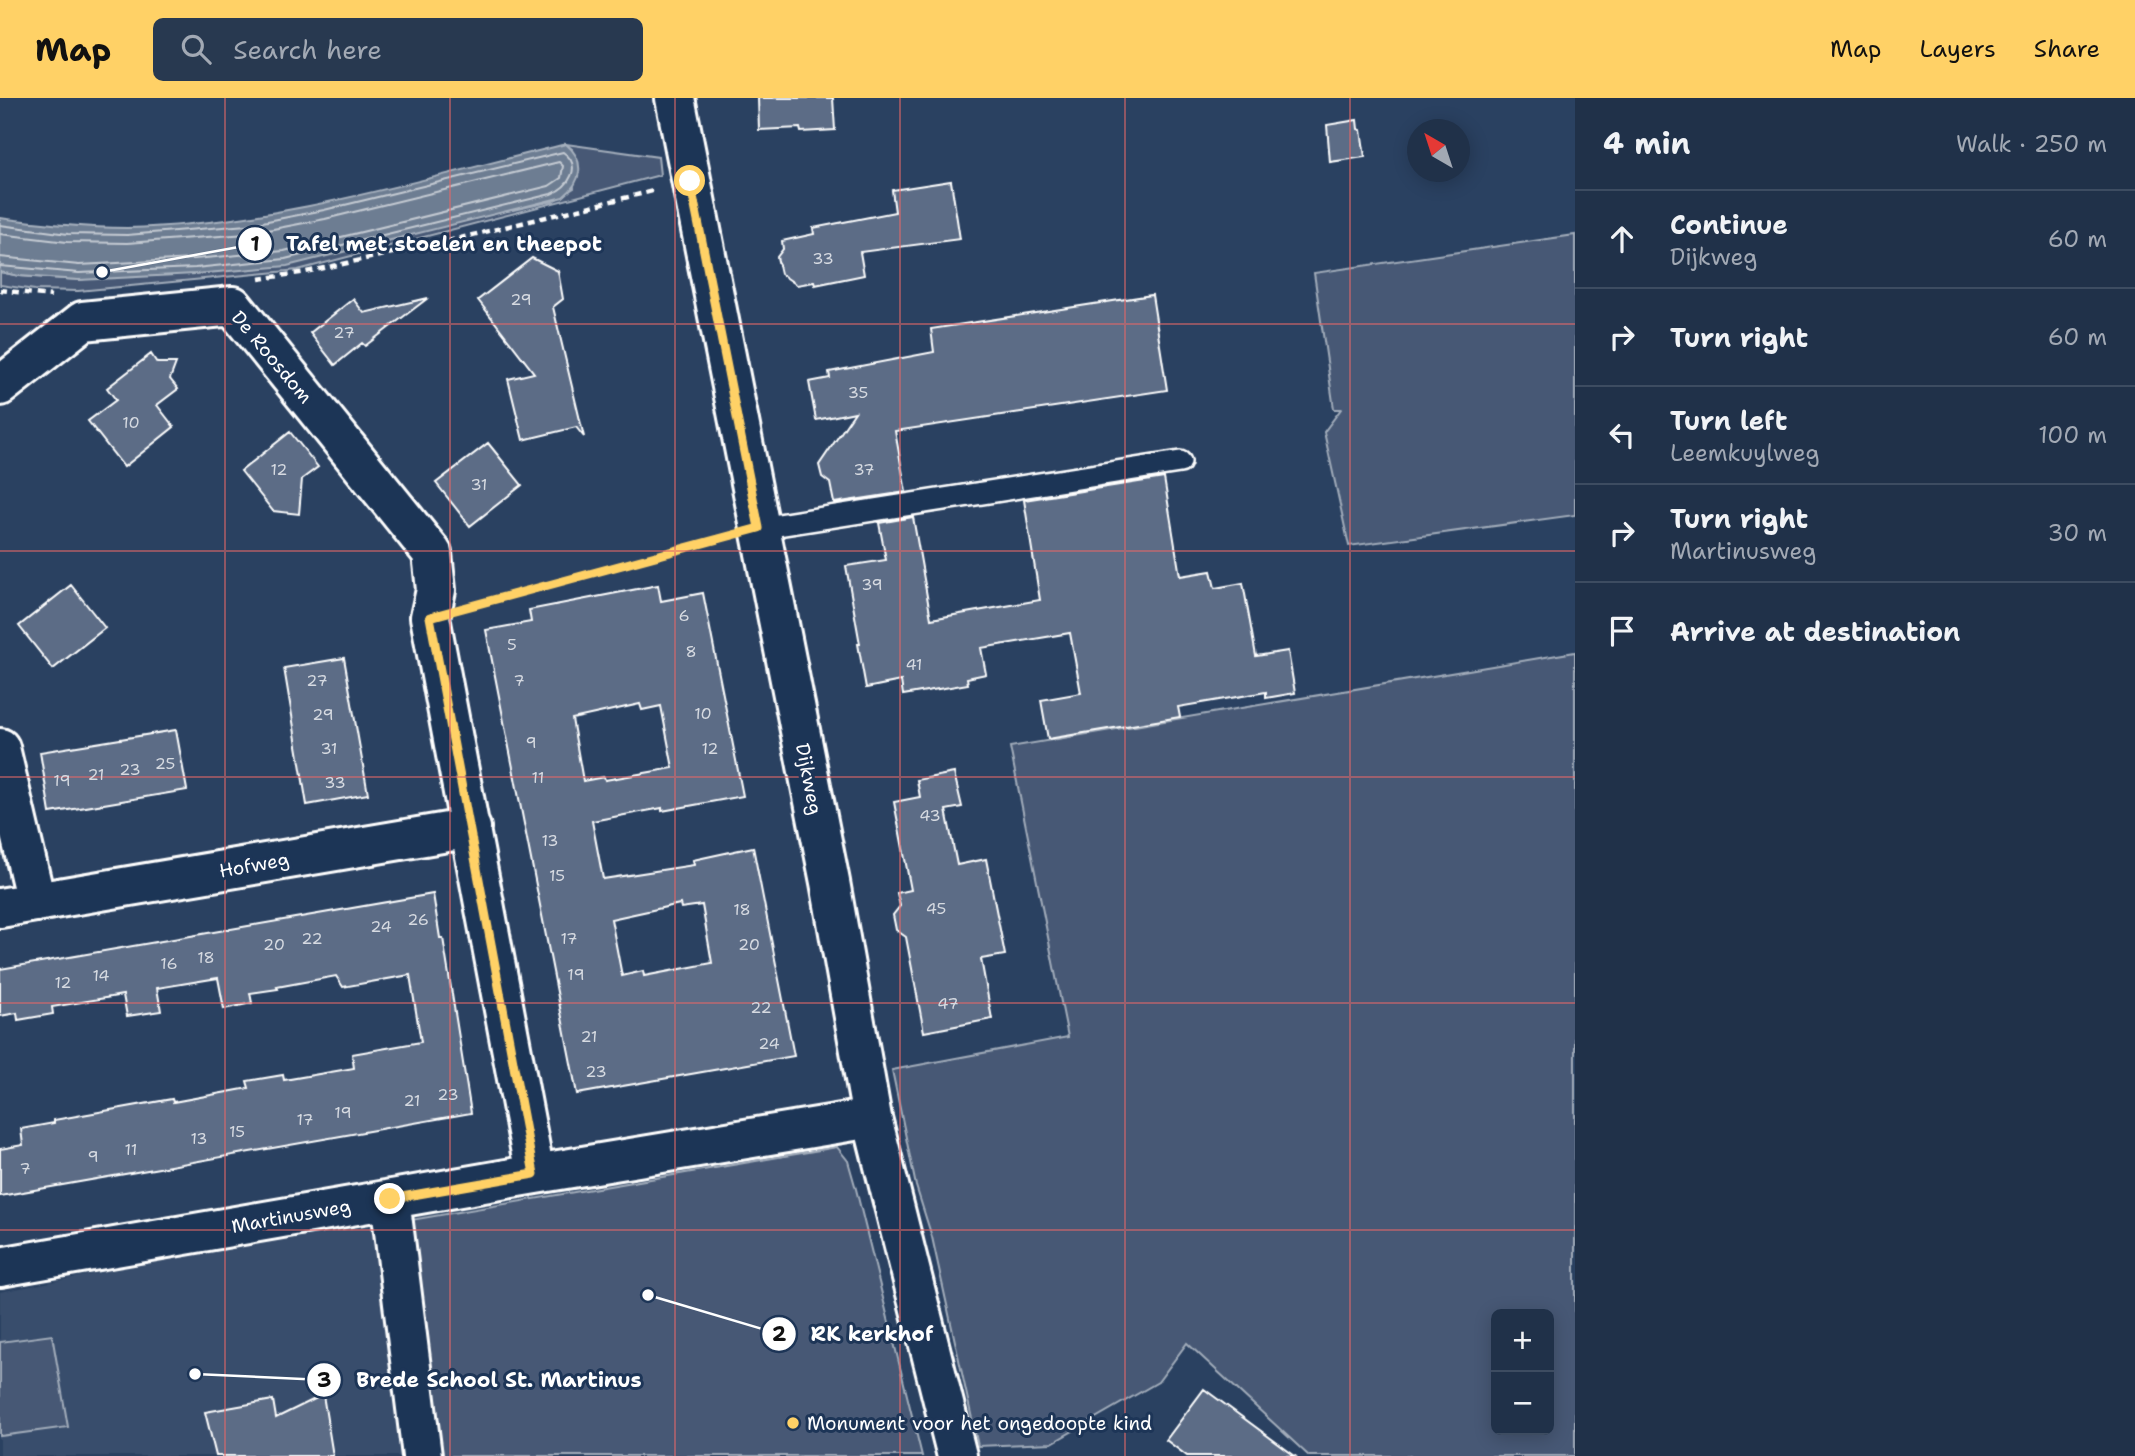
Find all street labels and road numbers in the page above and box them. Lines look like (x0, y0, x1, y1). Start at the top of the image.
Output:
street label: De Roosdom (226, 305, 318, 409)
street label: Dijkweg (790, 741, 828, 817)
street label: Hofweg (217, 847, 291, 883)
street label: Martinusweg (229, 1193, 353, 1239)

